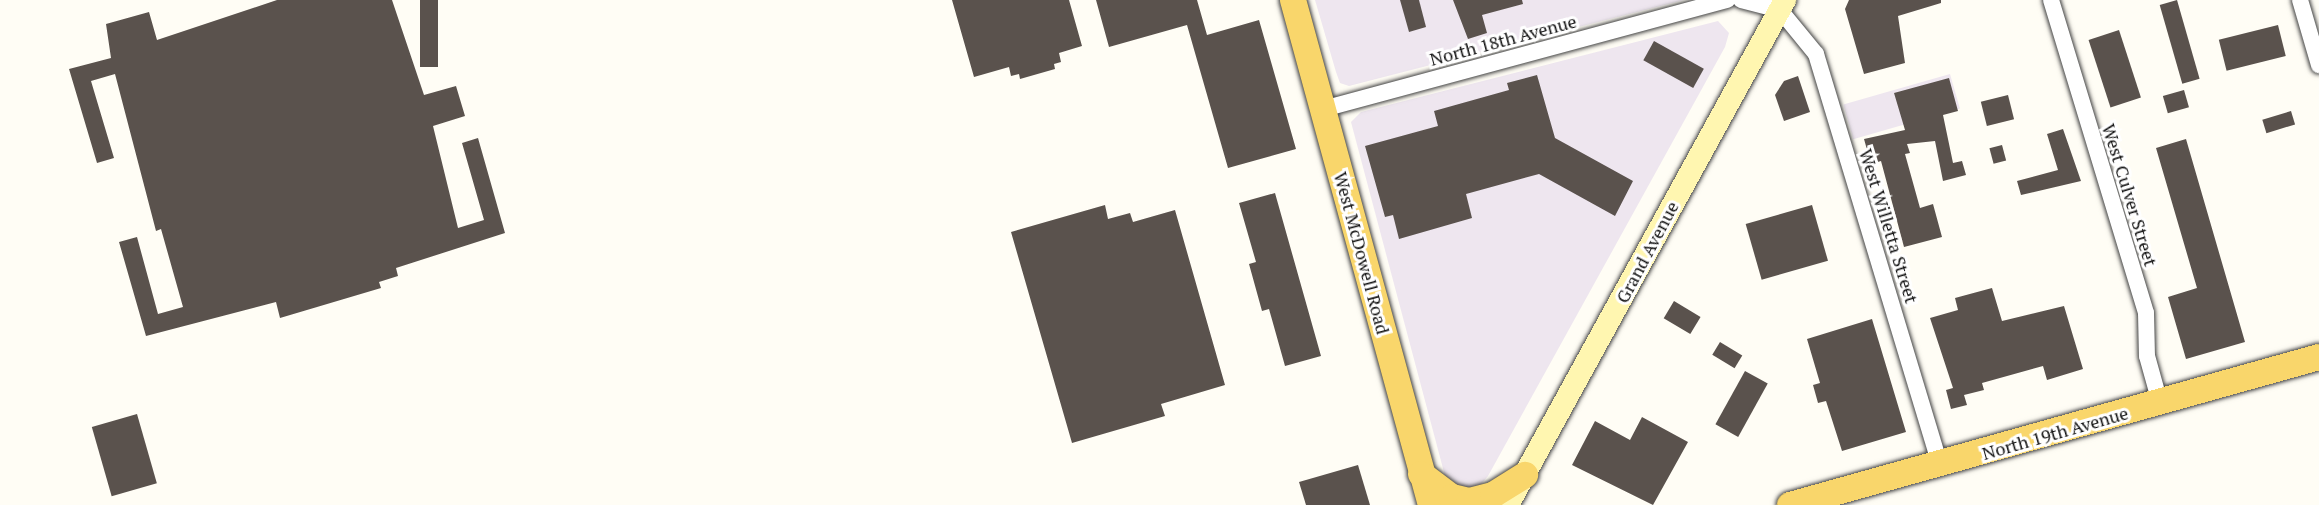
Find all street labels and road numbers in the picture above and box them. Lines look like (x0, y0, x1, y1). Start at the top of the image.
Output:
street label: North 18th Avenue (1427, 10, 1579, 70)
street label: West Culver Street (2098, 121, 2162, 269)
street label: West Willetta Street (1855, 146, 1923, 306)
street label: West McDowell Road (1330, 169, 1394, 337)
street label: Grand Avenue (1611, 197, 1683, 307)
street label: North 19th Avenue (1979, 402, 2131, 464)

